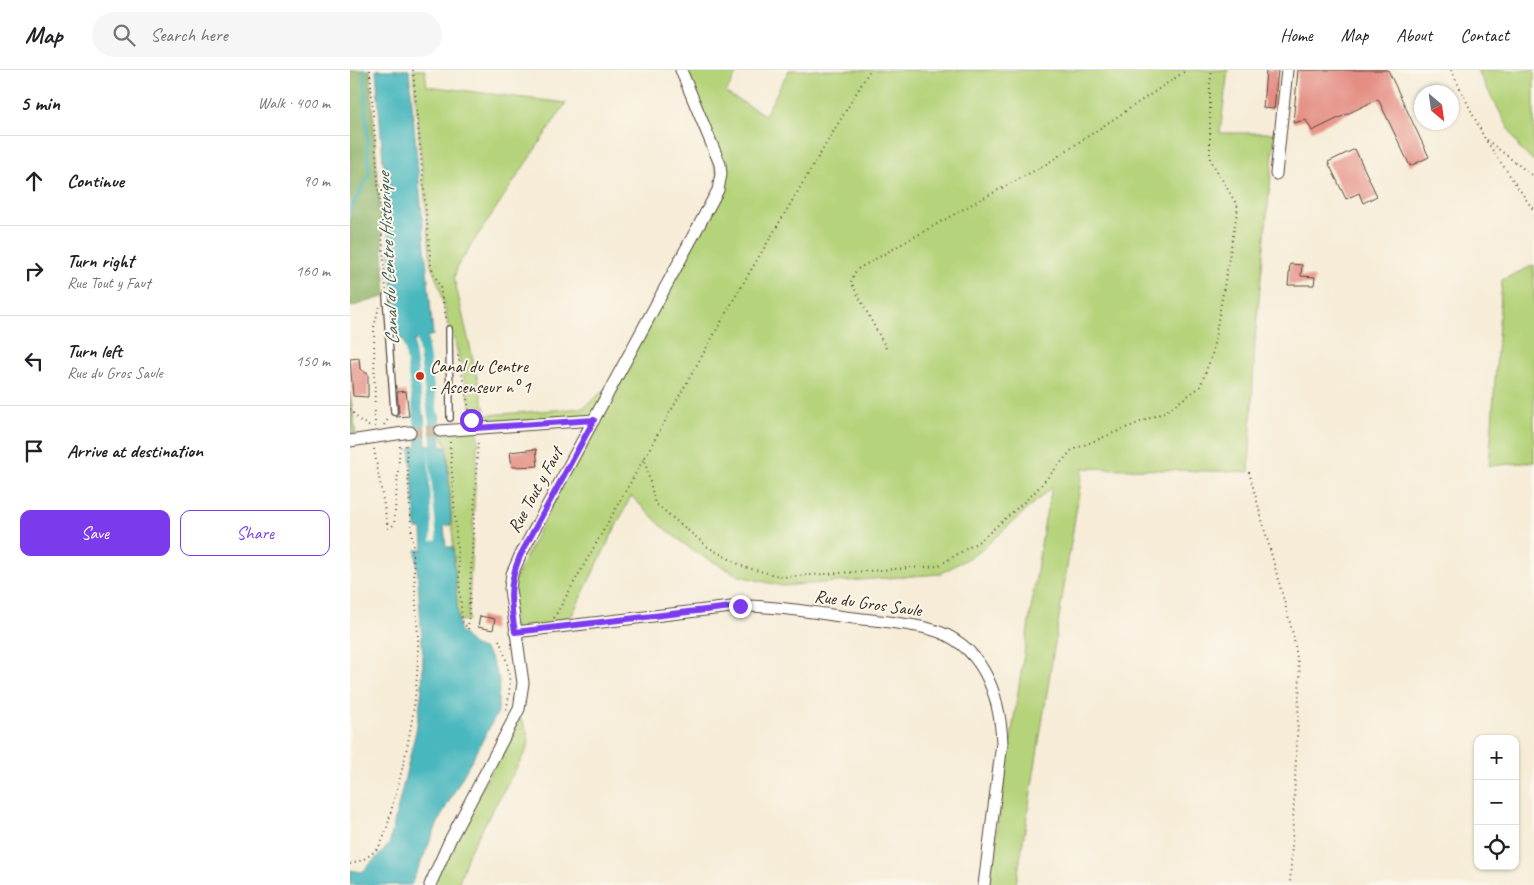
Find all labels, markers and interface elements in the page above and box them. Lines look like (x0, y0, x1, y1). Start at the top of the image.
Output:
search box (92, 12, 442, 57)
text: Map (25, 20, 62, 50)
icon: search (110, 21, 138, 49)
text: Search here (150, 23, 228, 47)
text: Home (1280, 24, 1313, 46)
text: Map (1341, 24, 1368, 46)
text: About (1396, 24, 1432, 46)
text: Contact (1460, 24, 1509, 46)
north arrow (1414, 85, 1459, 130)
text: 5 min (20, 90, 60, 116)
text: Walk · 400 m (258, 93, 330, 113)
icon: ahead (20, 167, 48, 195)
text: Continue (67, 169, 124, 193)
water label: Canal du Centre Historique (371, 169, 404, 346)
text: 90 m (303, 171, 330, 191)
text: Turn right (67, 249, 134, 273)
icon: right (20, 257, 48, 285)
text: 160 m (296, 261, 330, 281)
text: Rue Tout y Faut (67, 273, 150, 293)
text: Turn left (67, 339, 122, 363)
icon: left (20, 347, 48, 375)
text: 150 m (296, 351, 330, 371)
place label: Canal du Centre - Ascenseur n° 1 (430, 355, 532, 398)
text: Rue du Gros Saule (67, 363, 163, 383)
marker: Canal du Centre - Ascenseur n° 1 (414, 370, 426, 382)
route start (460, 409, 483, 432)
icon: arrive (20, 437, 48, 465)
text: Arrive at destination (67, 439, 203, 463)
street label: Rue Tout y Faut (503, 441, 569, 536)
button: Save (20, 510, 170, 556)
button: Share (180, 510, 330, 556)
street label: Rue du Gros Saule (813, 585, 924, 622)
route end (729, 595, 752, 618)
map controls (1474, 735, 1519, 870)
button: + (1474, 735, 1519, 780)
button: − (1474, 780, 1519, 825)
button: locate (1474, 825, 1519, 870)

